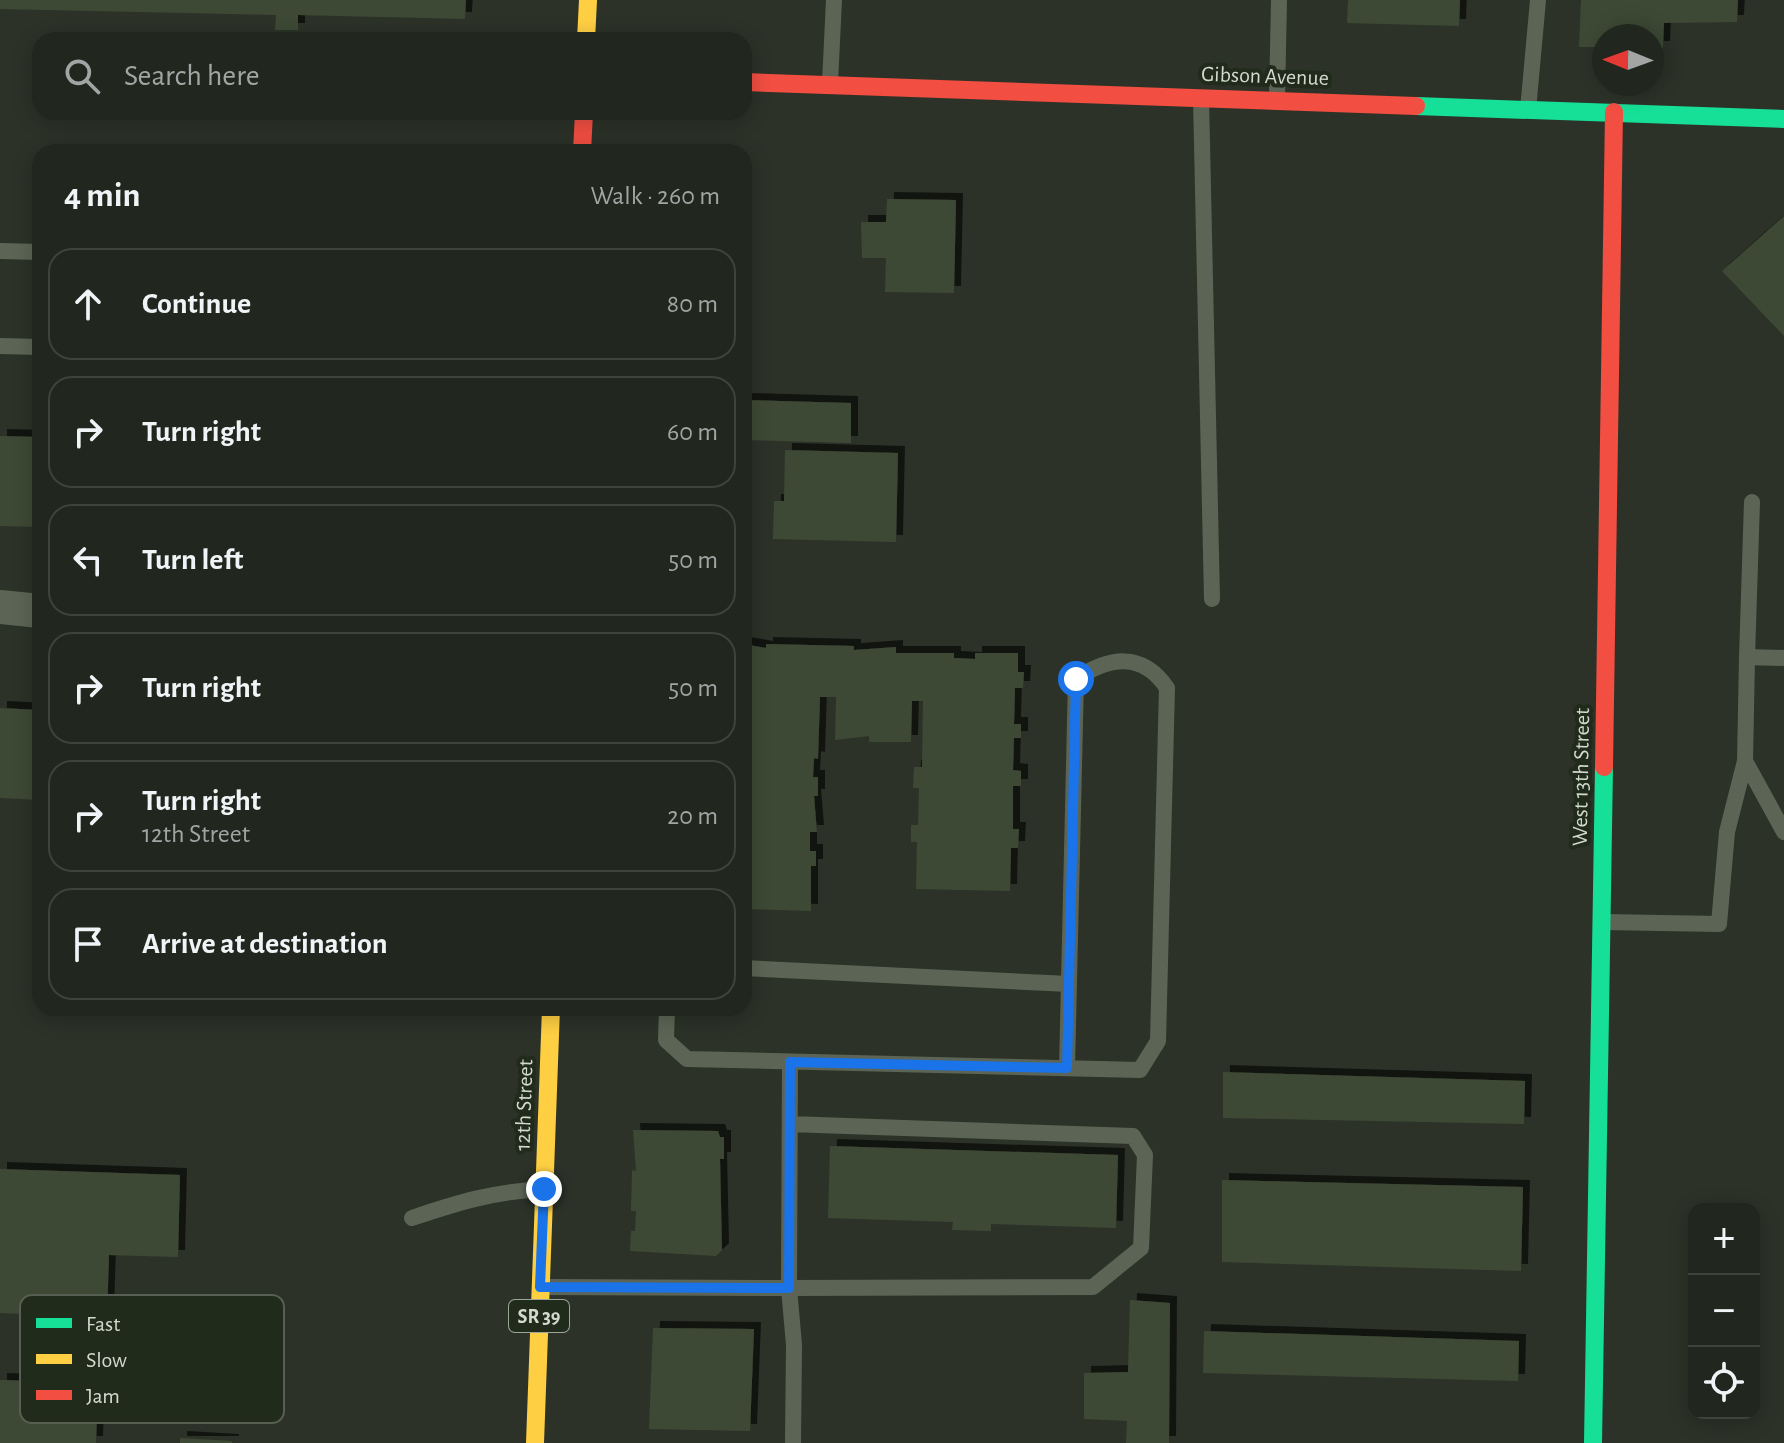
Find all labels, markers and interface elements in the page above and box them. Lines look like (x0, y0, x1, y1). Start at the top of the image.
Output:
north arrow (1592, 24, 1664, 96)
search box (32, 32, 752, 120)
icon: search (60, 54, 104, 98)
text: Search here (124, 61, 260, 91)
street label: Gibson Avenue (1201, 63, 1329, 89)
text: 4 min (64, 179, 141, 213)
text: Walk · 260 m (590, 183, 720, 209)
icon: ahead (66, 282, 110, 326)
text: Continue (142, 289, 251, 319)
text: 80 m (667, 291, 718, 317)
icon: right (66, 410, 110, 454)
text: Turn right (142, 417, 261, 447)
text: 60 m (667, 419, 718, 445)
icon: left (66, 538, 110, 582)
text: Turn left (142, 545, 243, 575)
text: 50 m (668, 547, 718, 573)
route start (1058, 661, 1094, 697)
icon: right (66, 666, 110, 710)
text: Turn right (142, 673, 261, 703)
text: 50 m (668, 675, 718, 701)
street label: West 13th Street (1569, 708, 1593, 846)
text: Turn right (142, 786, 261, 816)
icon: right (66, 794, 110, 838)
text: 20 m (667, 803, 718, 829)
text: 12th Street (142, 821, 250, 847)
icon: arrive (66, 922, 110, 966)
text: Arrive at destination (142, 929, 388, 959)
street label: 12th Street (511, 1059, 537, 1151)
route end (526, 1171, 562, 1207)
map controls (1688, 1203, 1760, 1419)
button: + (1688, 1203, 1760, 1275)
button: − (1688, 1275, 1760, 1347)
legend (20, 1295, 284, 1423)
road number: SR 39 (509, 1300, 569, 1332)
text: Fast (86, 1313, 120, 1335)
button: locate (1688, 1347, 1760, 1419)
text: Slow (86, 1349, 127, 1371)
text: Jam (86, 1385, 120, 1407)

